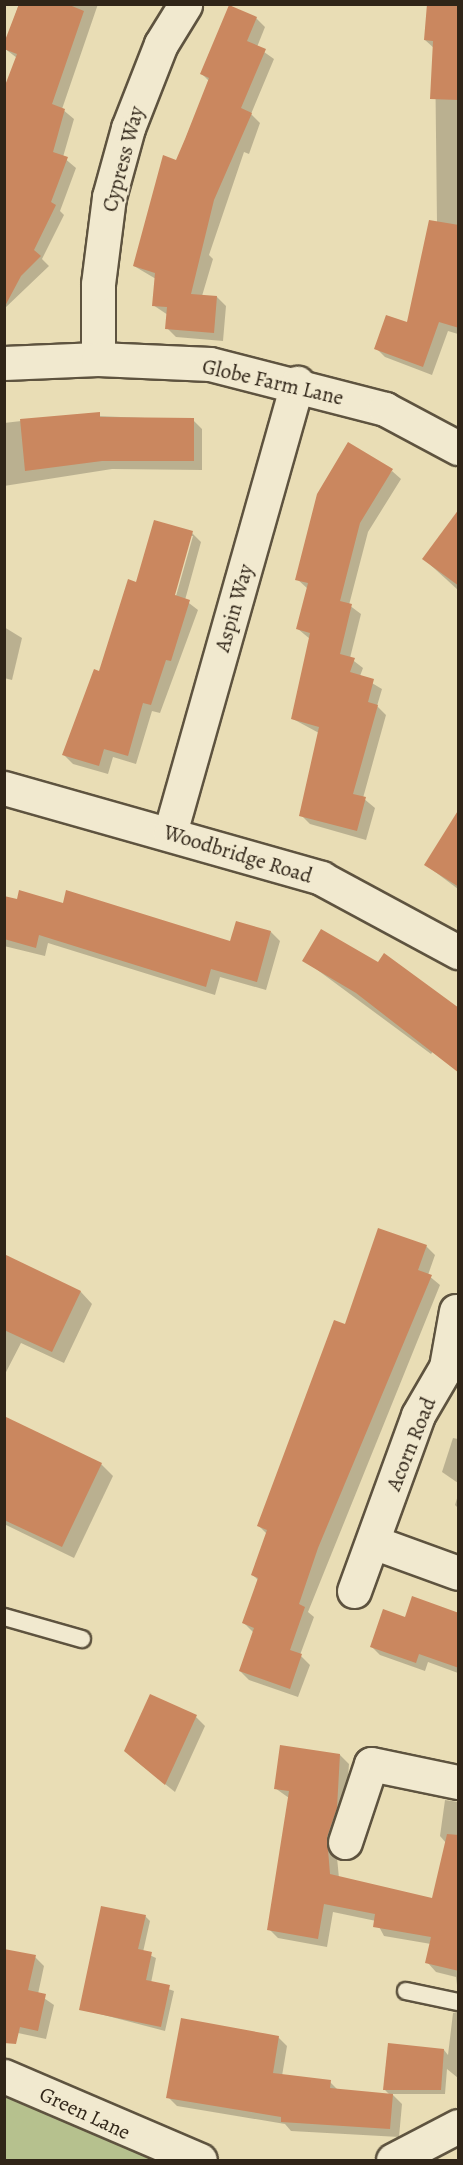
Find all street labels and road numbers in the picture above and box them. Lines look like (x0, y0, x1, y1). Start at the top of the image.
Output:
street label: Cypress Way (97, 103, 149, 215)
street label: Globe Farm Lane (200, 353, 346, 411)
street label: Aspin Way (209, 561, 259, 655)
street label: Woodbridge Road (161, 819, 315, 889)
street label: Acorn Road (381, 1394, 441, 1494)
street label: Green Lane (36, 2081, 134, 2145)

